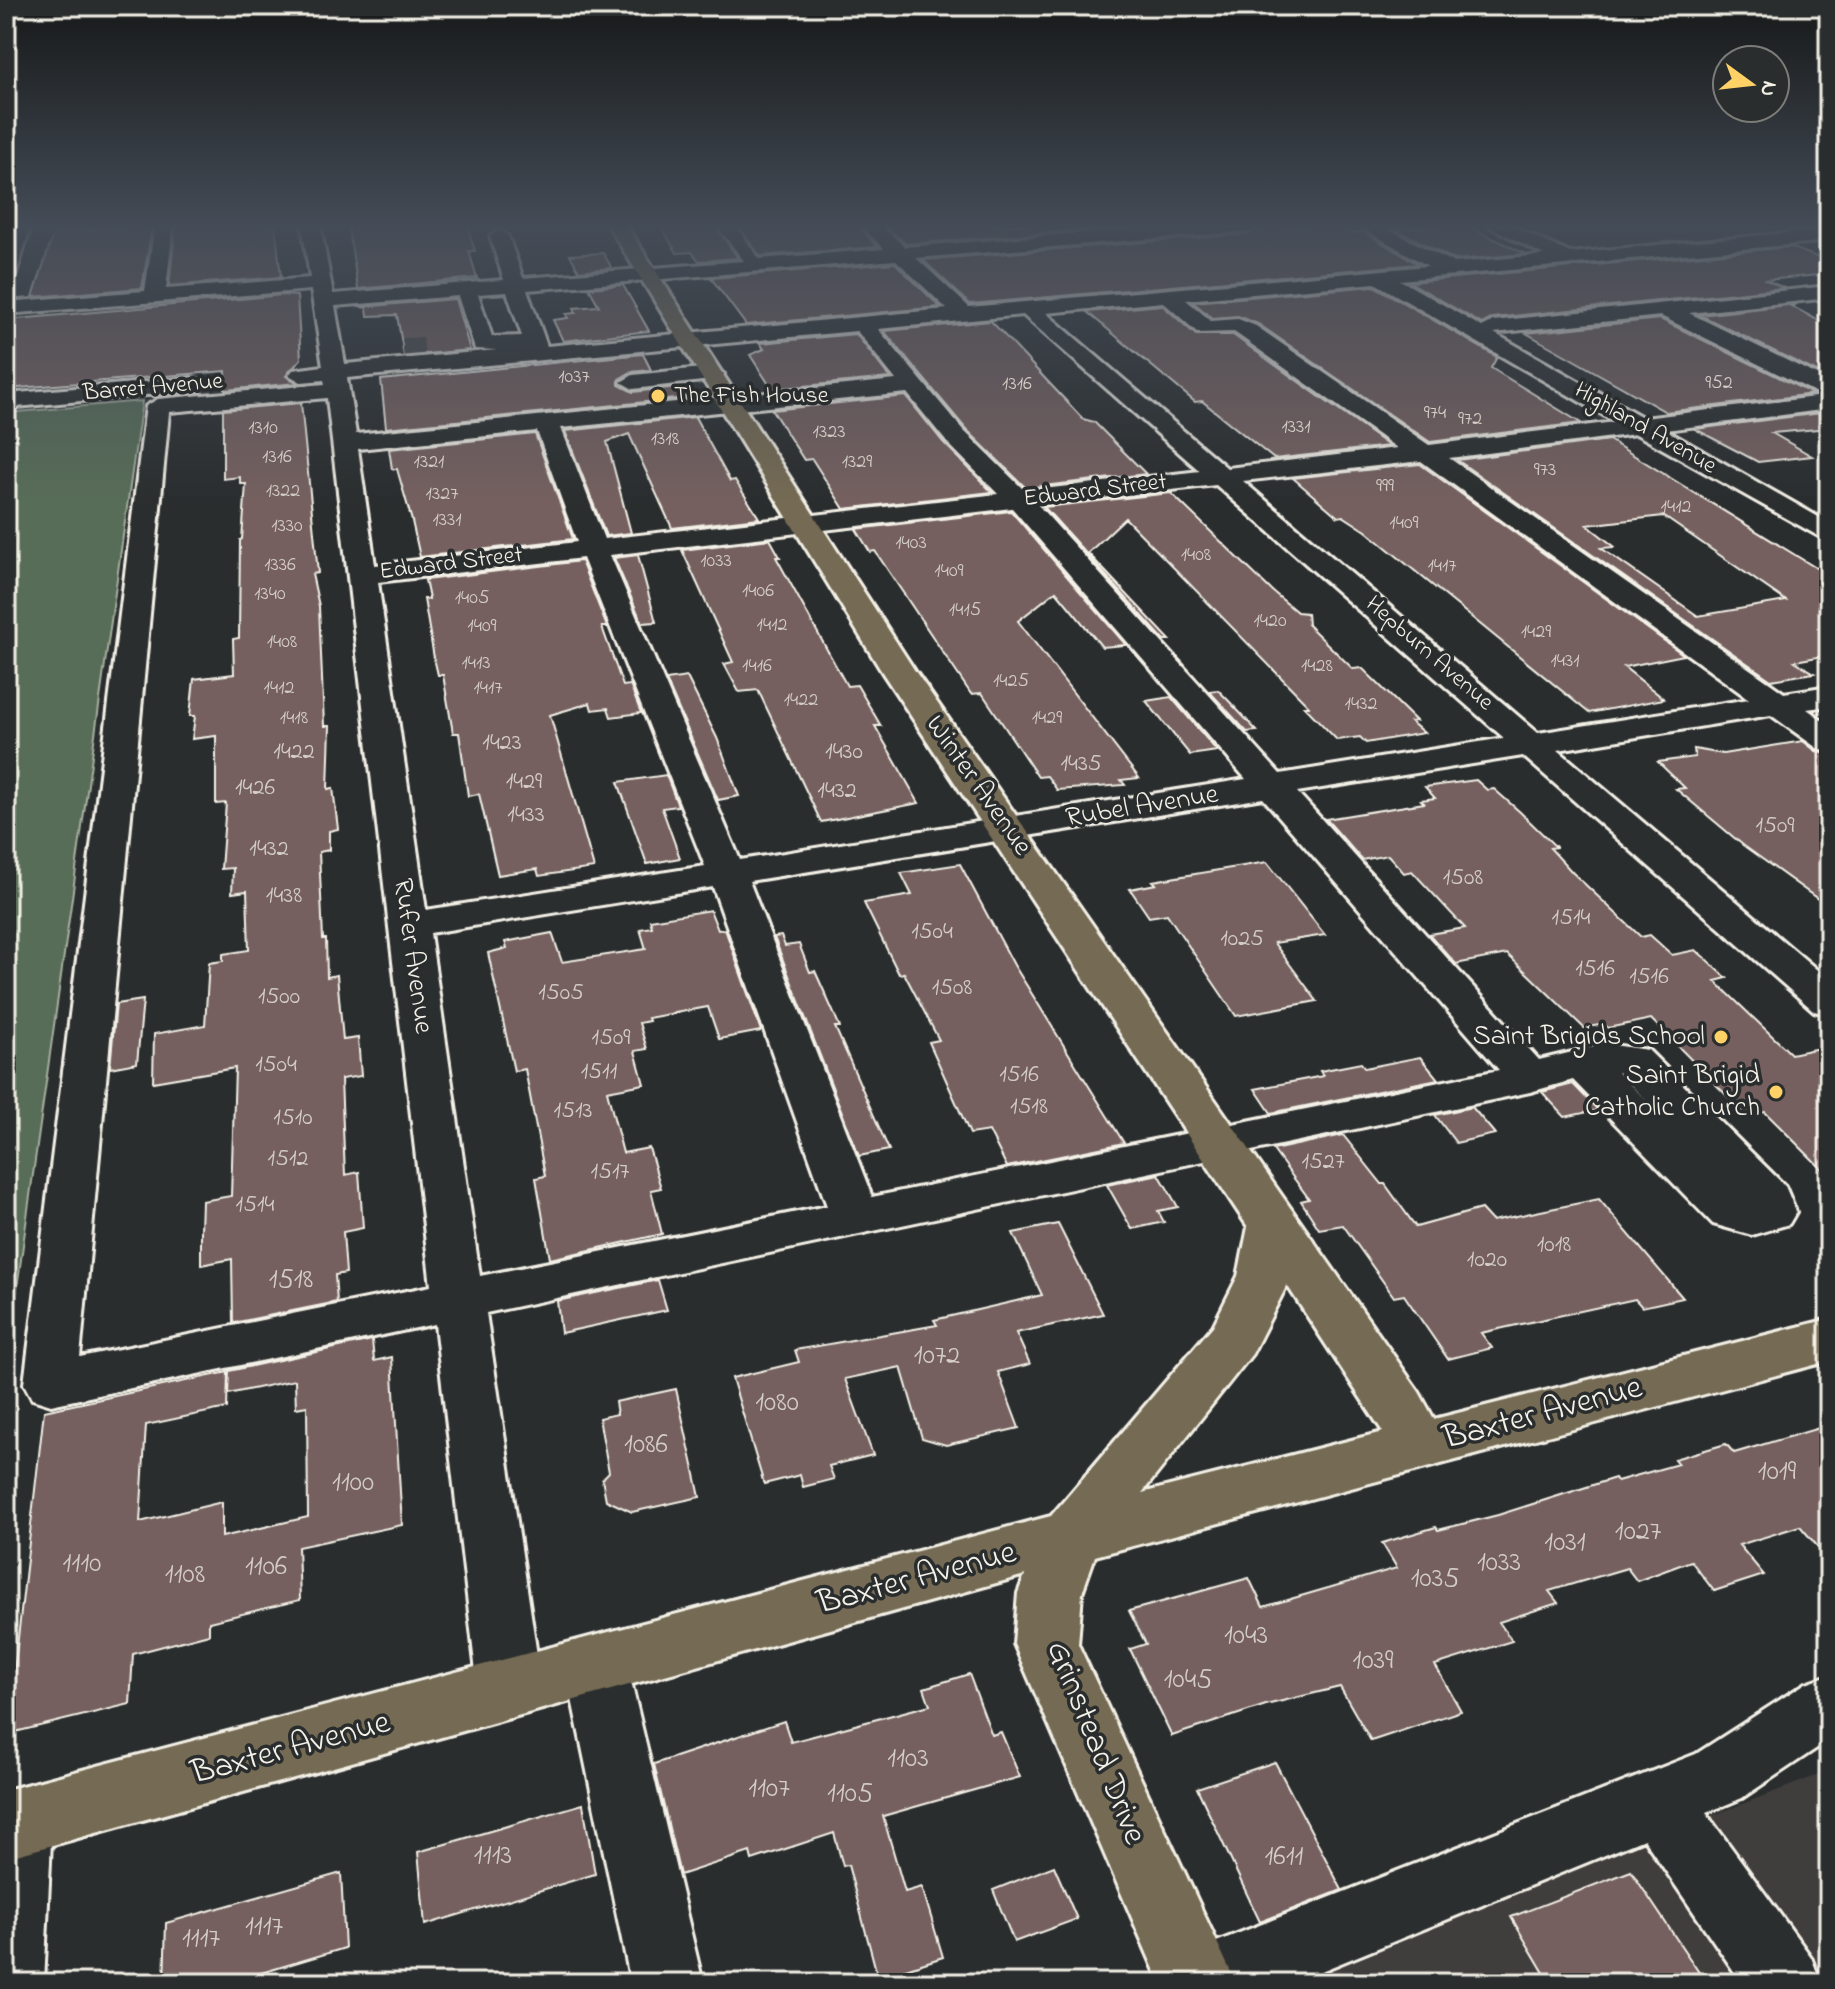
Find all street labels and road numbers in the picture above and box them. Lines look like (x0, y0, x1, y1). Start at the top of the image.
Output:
street label: Barret Avenue (80, 364, 225, 412)
street label: Highland Avenue (1567, 374, 1723, 484)
street label: Edward Street (1021, 465, 1169, 517)
street label: Edward Street (377, 538, 525, 590)
street label: Hepburn Avenue (1357, 588, 1501, 720)
street label: Winter Avenue (914, 707, 1042, 865)
street label: Rubel Avenue (1063, 775, 1222, 839)
street label: Rufer Avenue (381, 876, 443, 1037)
street label: Baxter Avenue (1437, 1363, 1649, 1465)
street label: Baxter Avenue (811, 1528, 1023, 1630)
street label: Grinstead Drive (1031, 1634, 1159, 1853)
street label: Baxter Avenue (185, 1698, 397, 1800)

